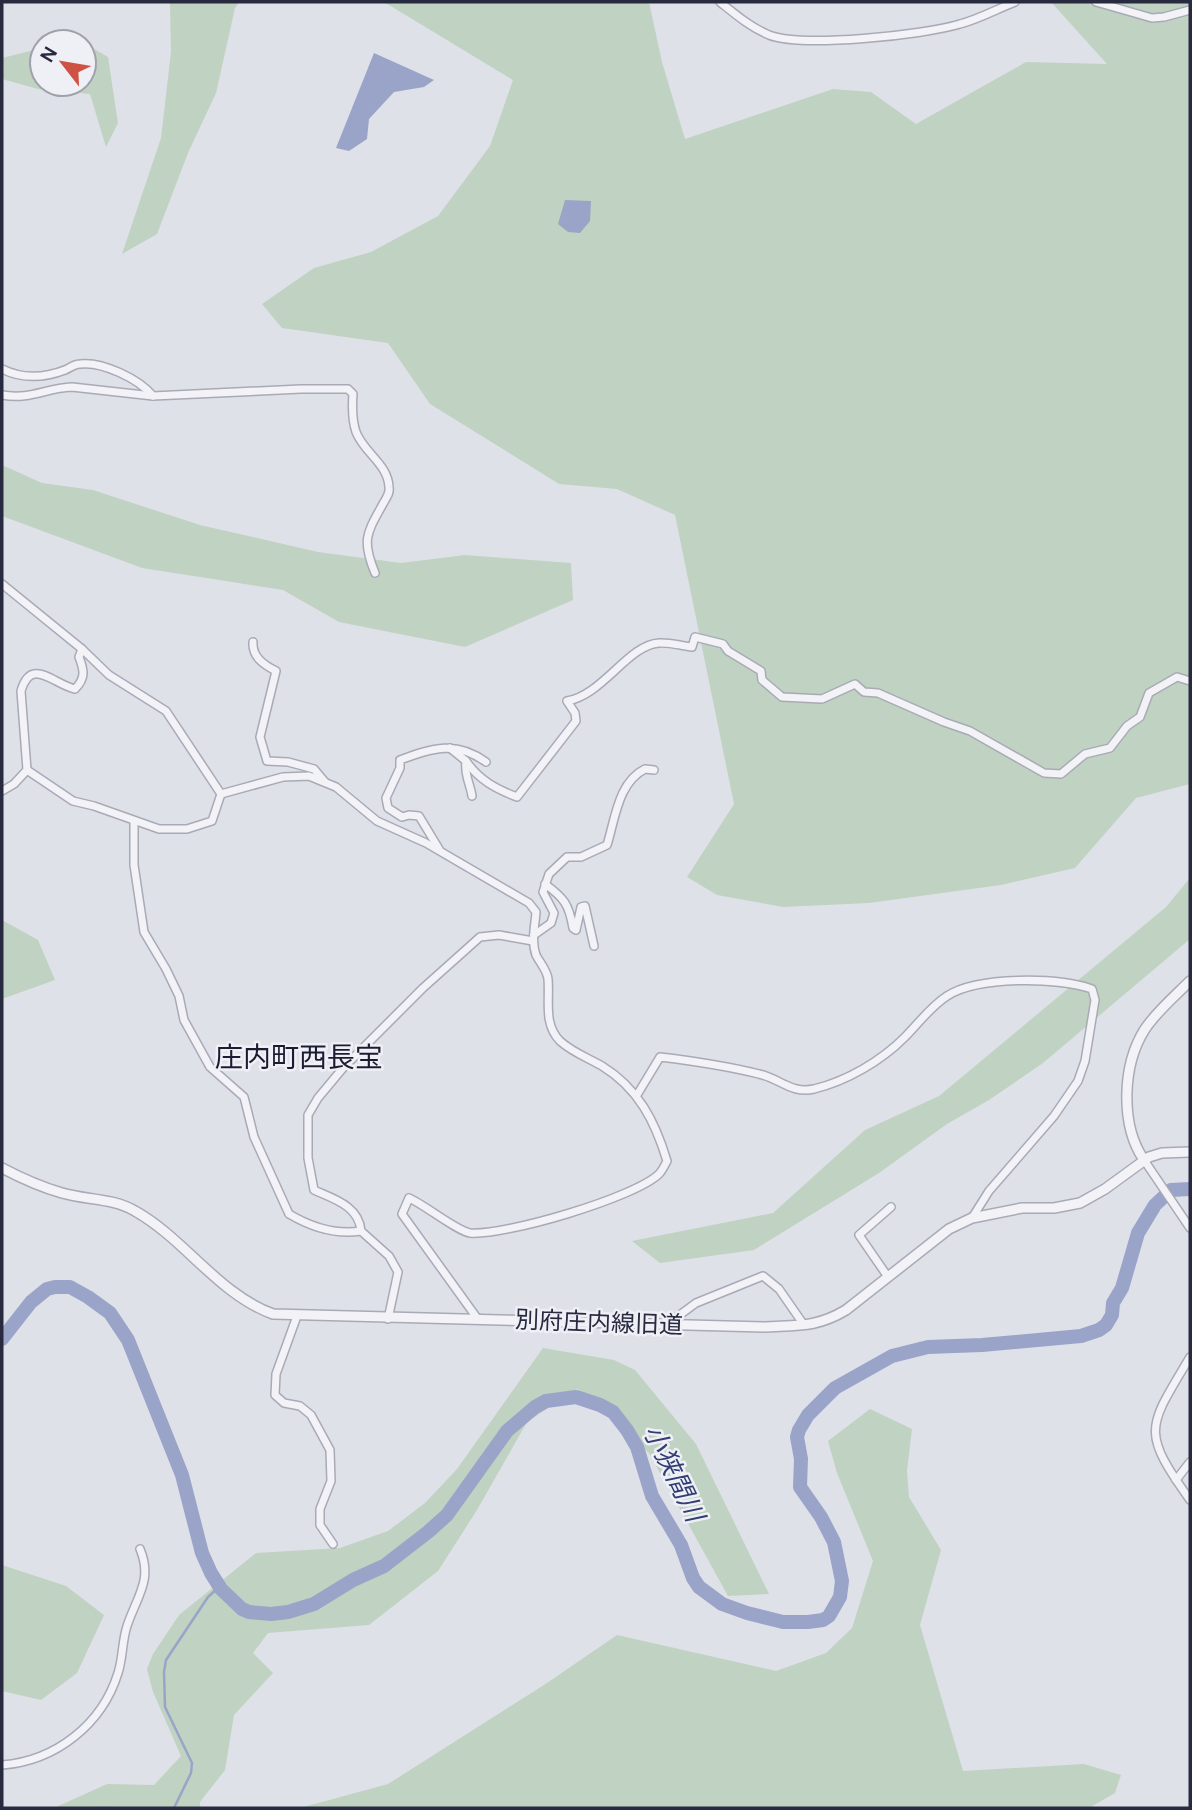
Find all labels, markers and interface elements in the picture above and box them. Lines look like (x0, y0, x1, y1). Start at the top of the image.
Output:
north arrow (28, 28, 98, 98)
text: N (35, 42, 63, 67)
district label: 庄内町西長宝 (215, 1039, 383, 1076)
street label: 別府庄内線旧道 (515, 1304, 683, 1340)
water label: 小狭間川 (636, 1419, 713, 1530)

